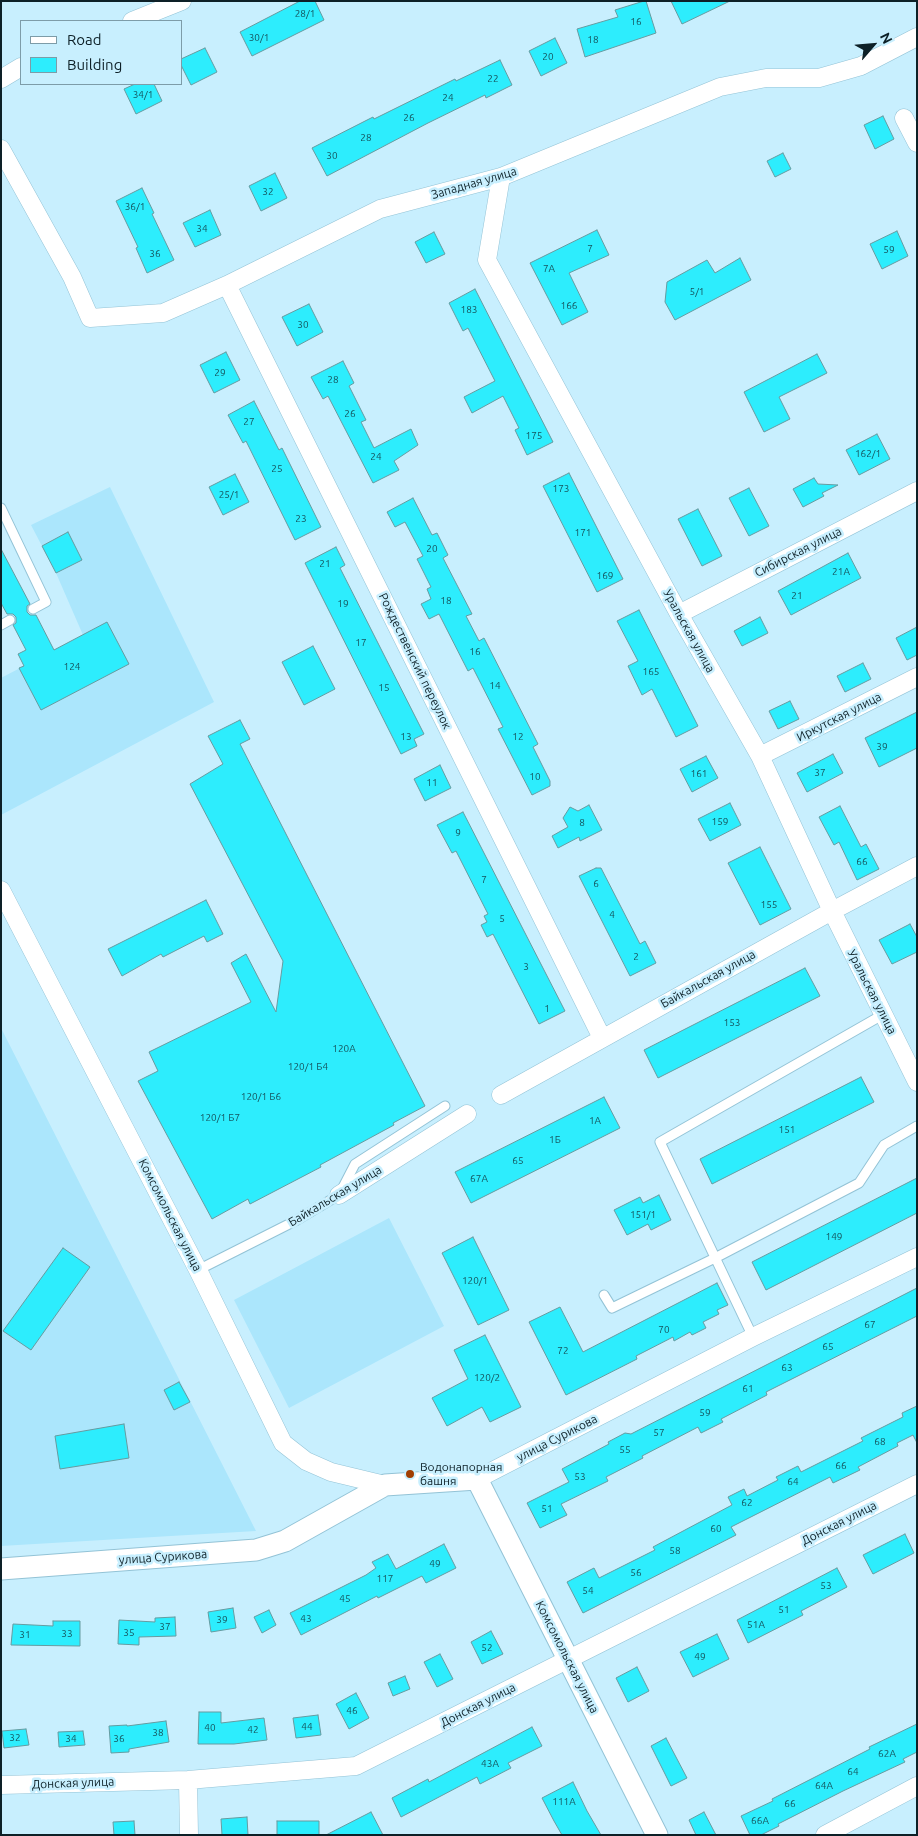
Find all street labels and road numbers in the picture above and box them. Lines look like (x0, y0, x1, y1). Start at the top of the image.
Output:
street label: Западная улица (430, 164, 518, 202)
street label: Сибирская улица (752, 524, 844, 580)
street label: Уральская улица (660, 587, 718, 675)
street label: Рождественский переулок (376, 591, 454, 731)
street label: Иркутская улица (794, 689, 884, 745)
street label: Байкальская улица (658, 947, 758, 1011)
street label: Уральская улица (844, 947, 900, 1037)
street label: Комсомольская улица (135, 1156, 205, 1274)
street label: Байкальская улица (286, 1162, 384, 1230)
street label: улица Сурикова (514, 1411, 600, 1465)
street label: Донская улица (799, 1498, 879, 1548)
street label: улица Сурикова (118, 1547, 208, 1567)
street label: Комсомольская улица (532, 1598, 602, 1716)
street label: Донская улица (438, 1680, 518, 1730)
street label: Донская улица (32, 1774, 114, 1792)

